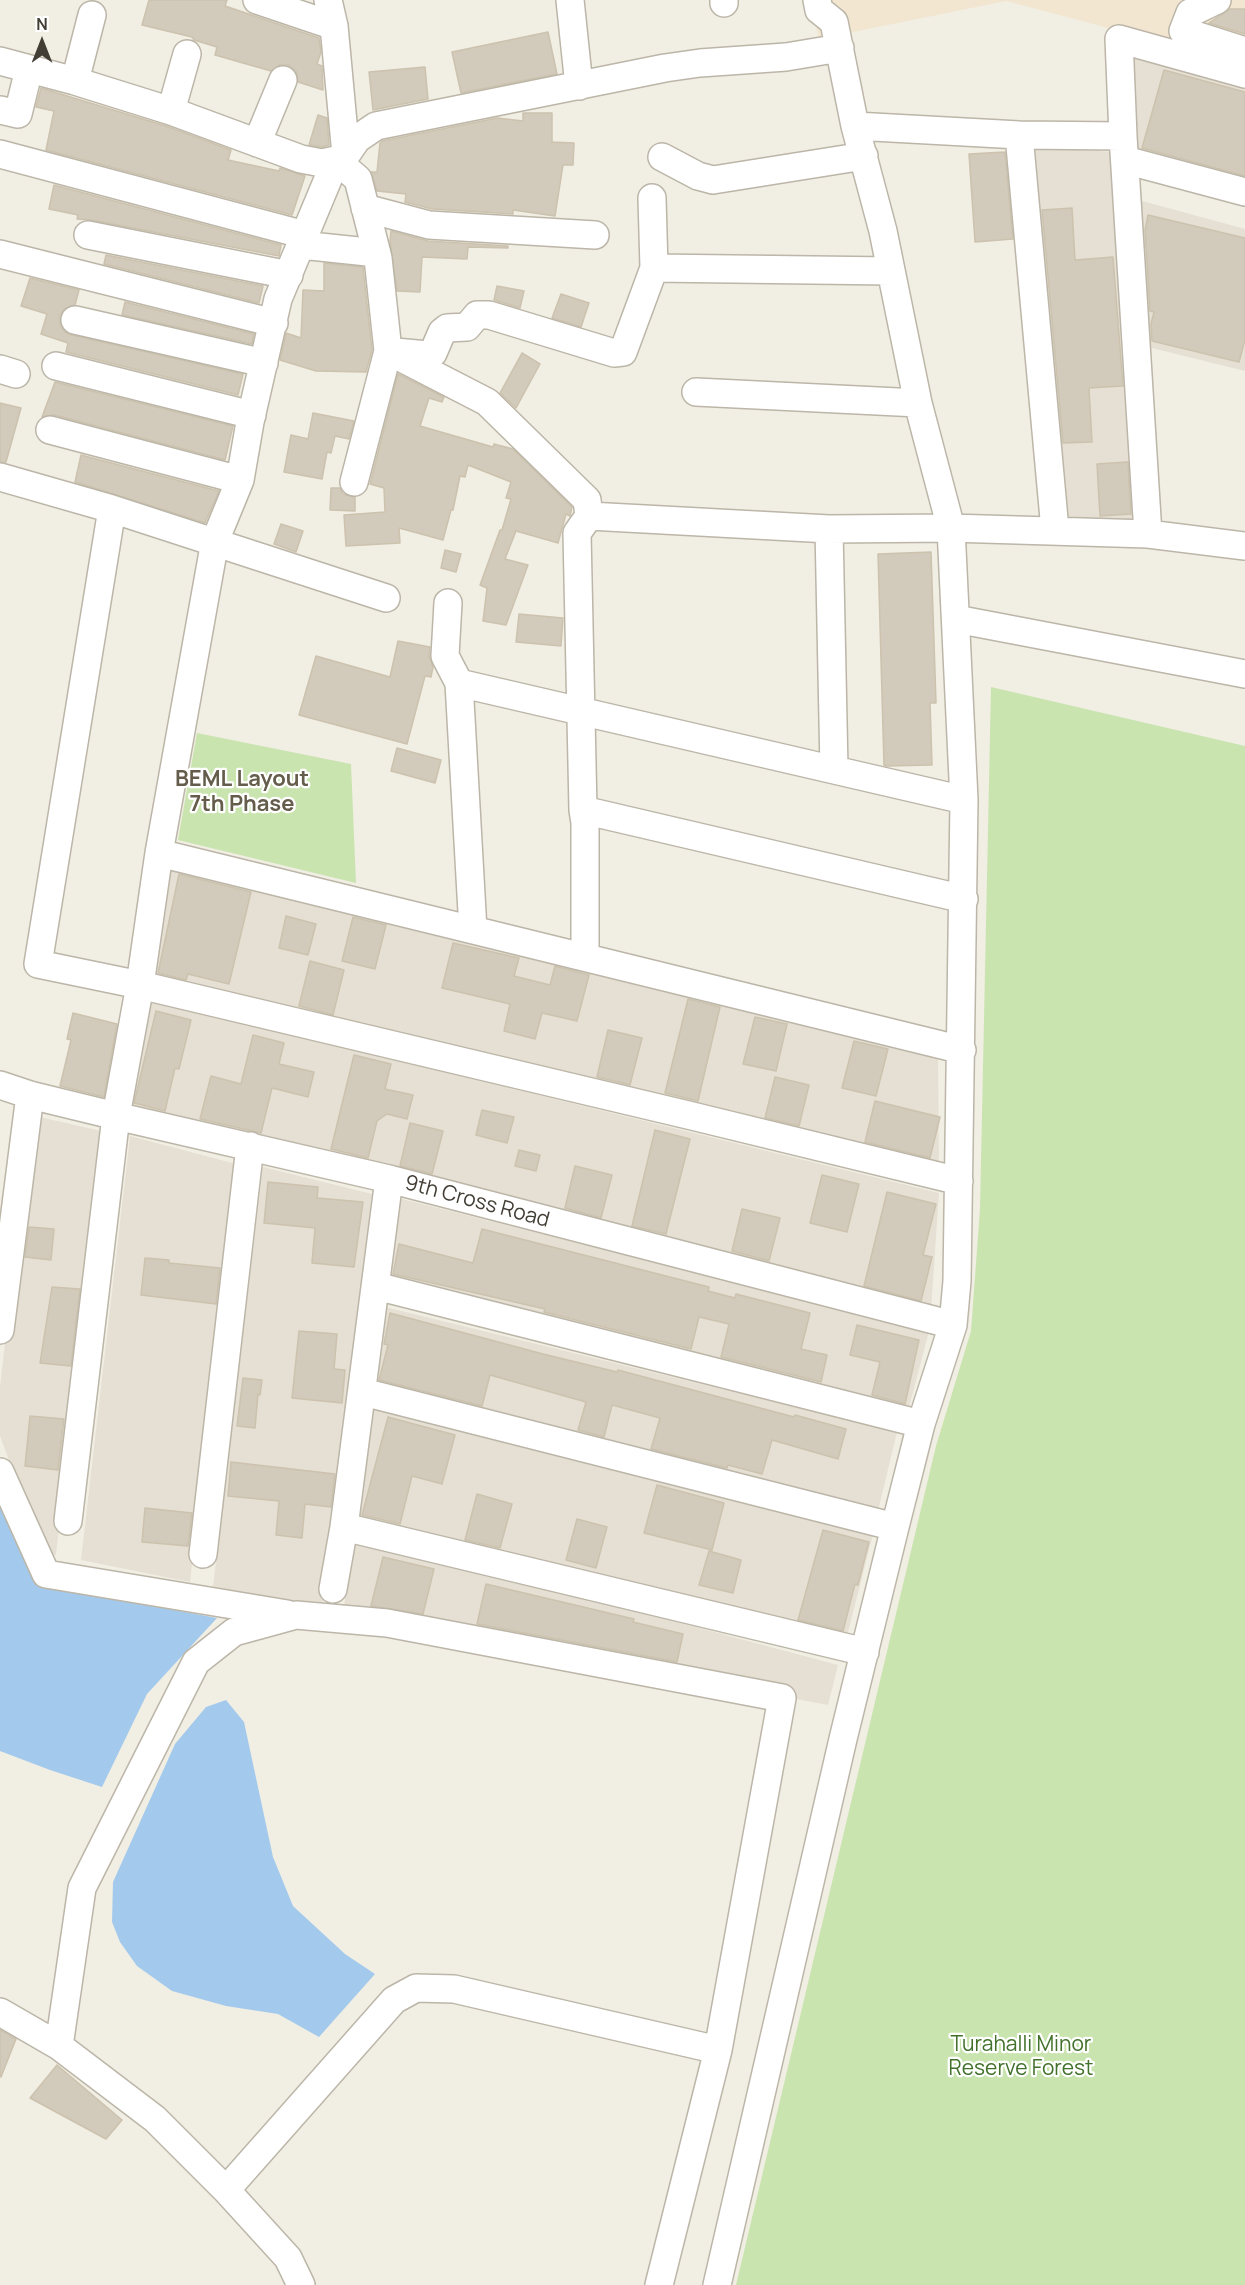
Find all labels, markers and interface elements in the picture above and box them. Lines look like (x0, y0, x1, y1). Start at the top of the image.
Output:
north arrow (12, 12, 72, 72)
text: N (36, 13, 48, 35)
district label: BEML Layout 7th Phase (175, 767, 309, 818)
street label: 9th Cross Road (402, 1171, 552, 1233)
park label: Turahalli Minor Reserve Forest (949, 2032, 1093, 2082)

